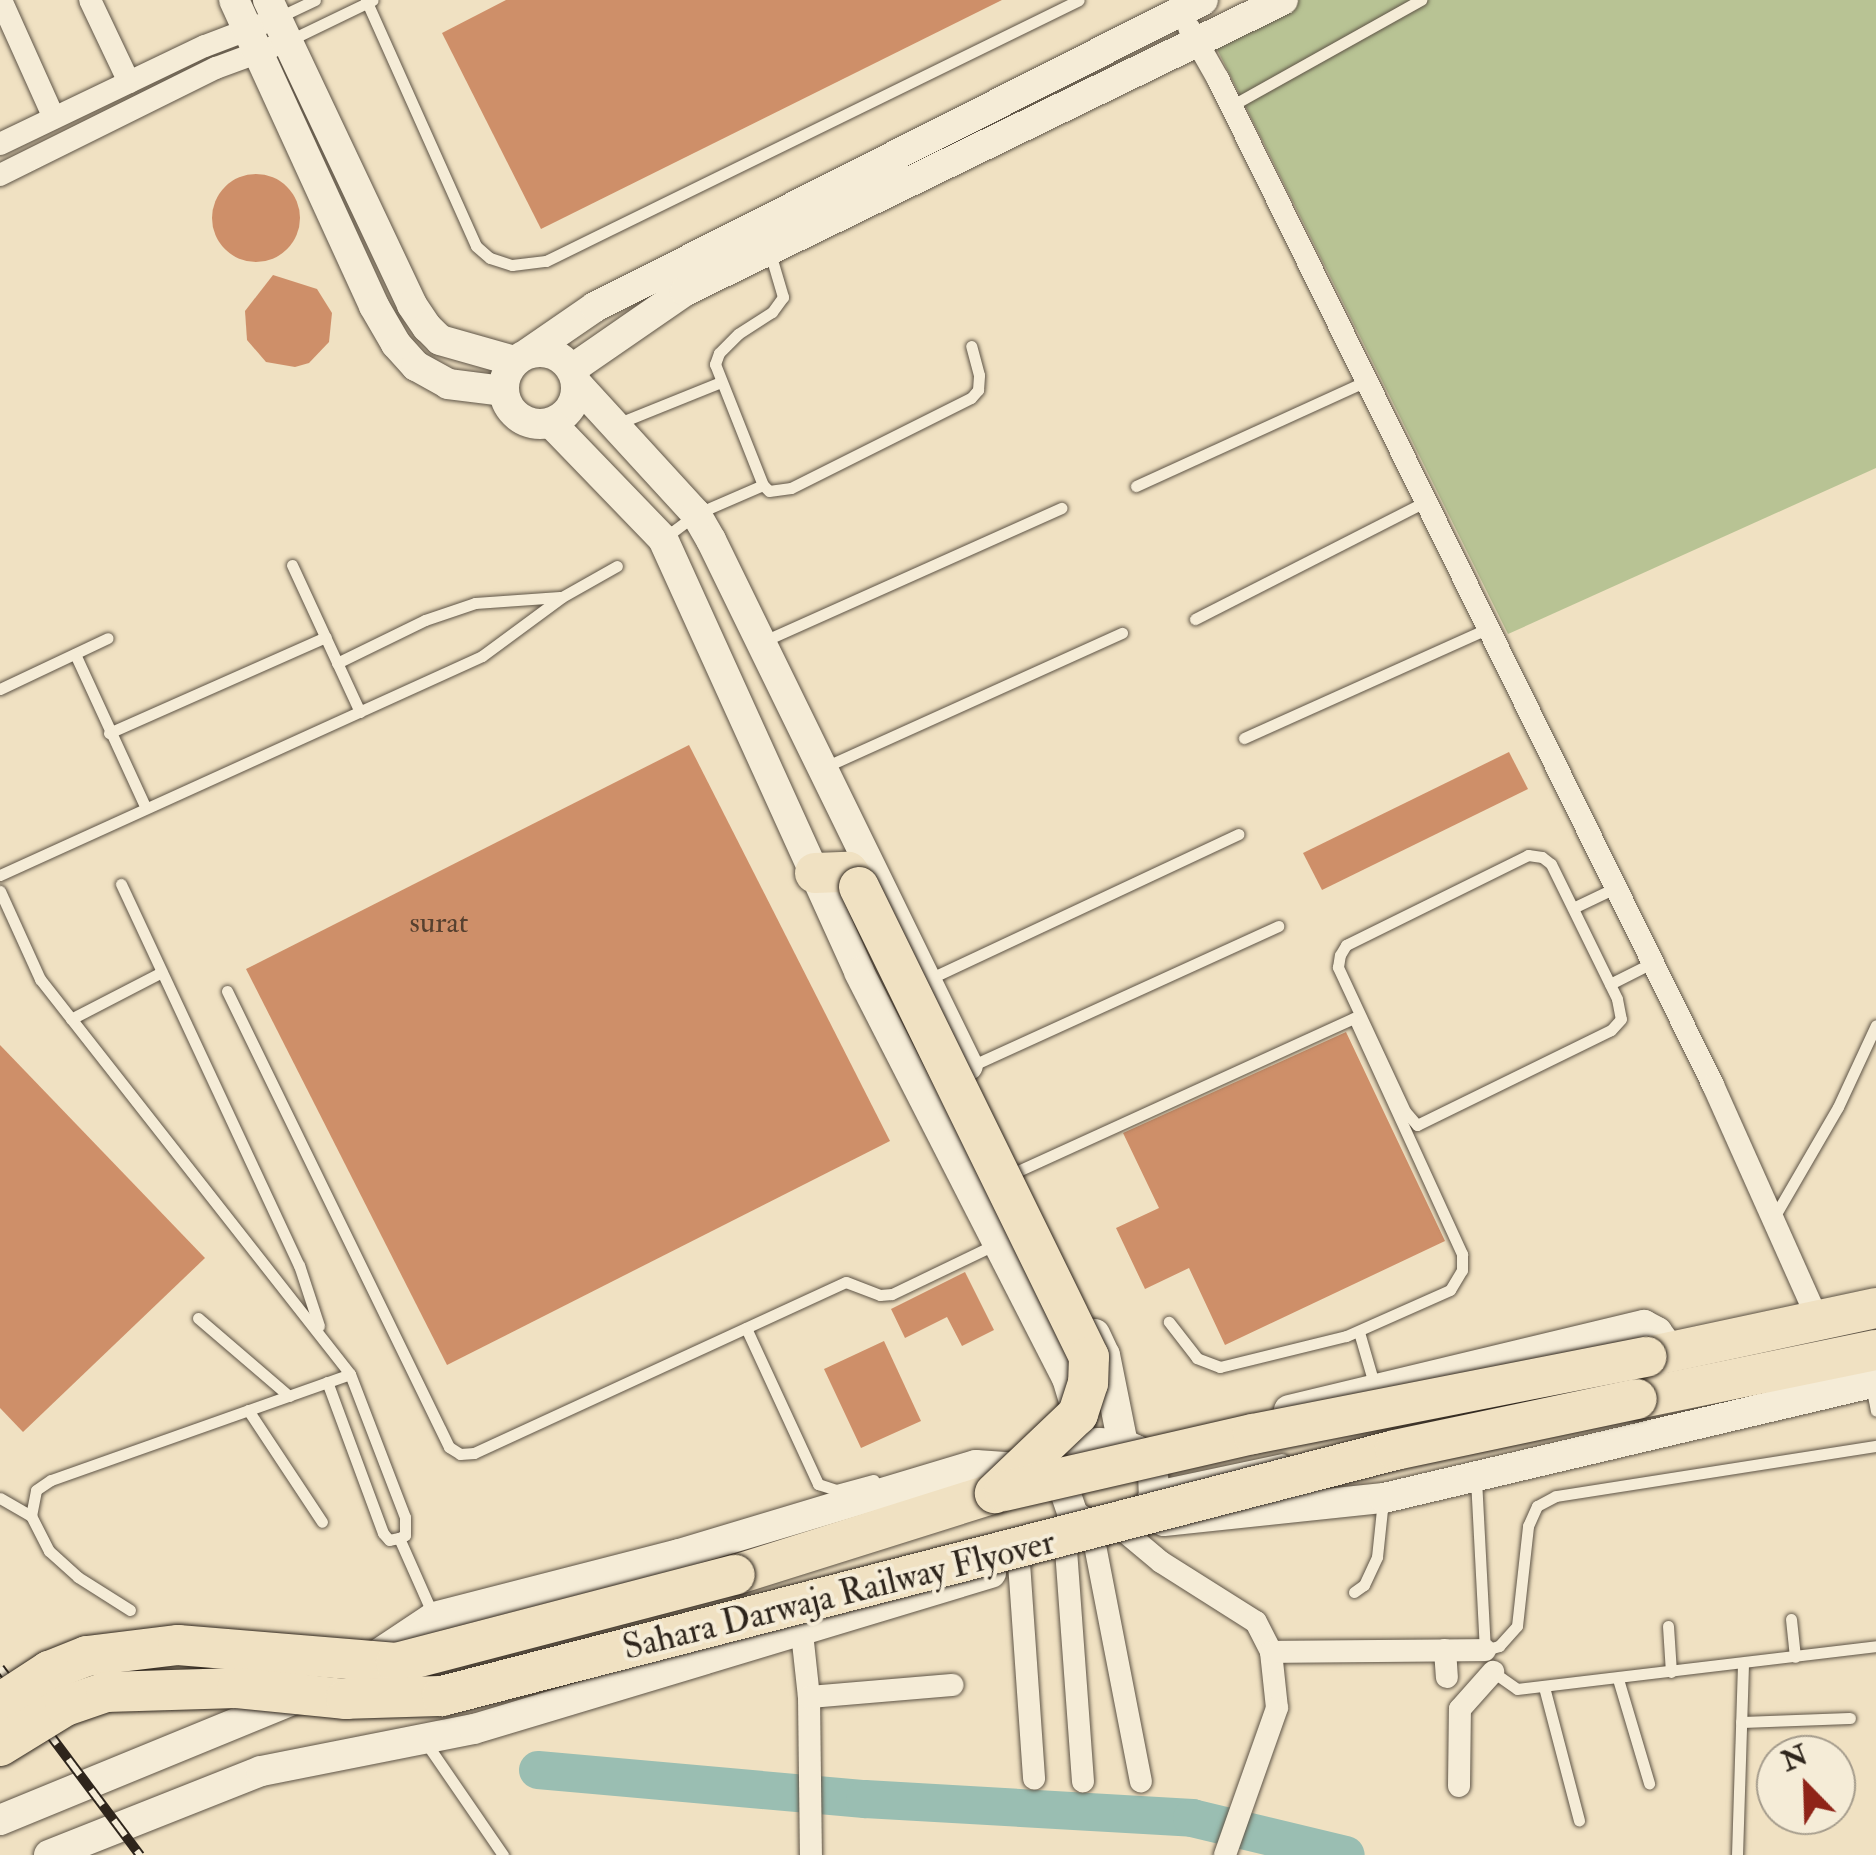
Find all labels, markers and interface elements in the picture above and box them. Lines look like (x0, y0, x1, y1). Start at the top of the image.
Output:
house number: surat (409, 905, 469, 941)
street label: Sahara Darwaja Railway Flyover (619, 1521, 1059, 1669)
north arrow (1756, 1735, 1856, 1835)
text: N (1776, 1738, 1813, 1780)

